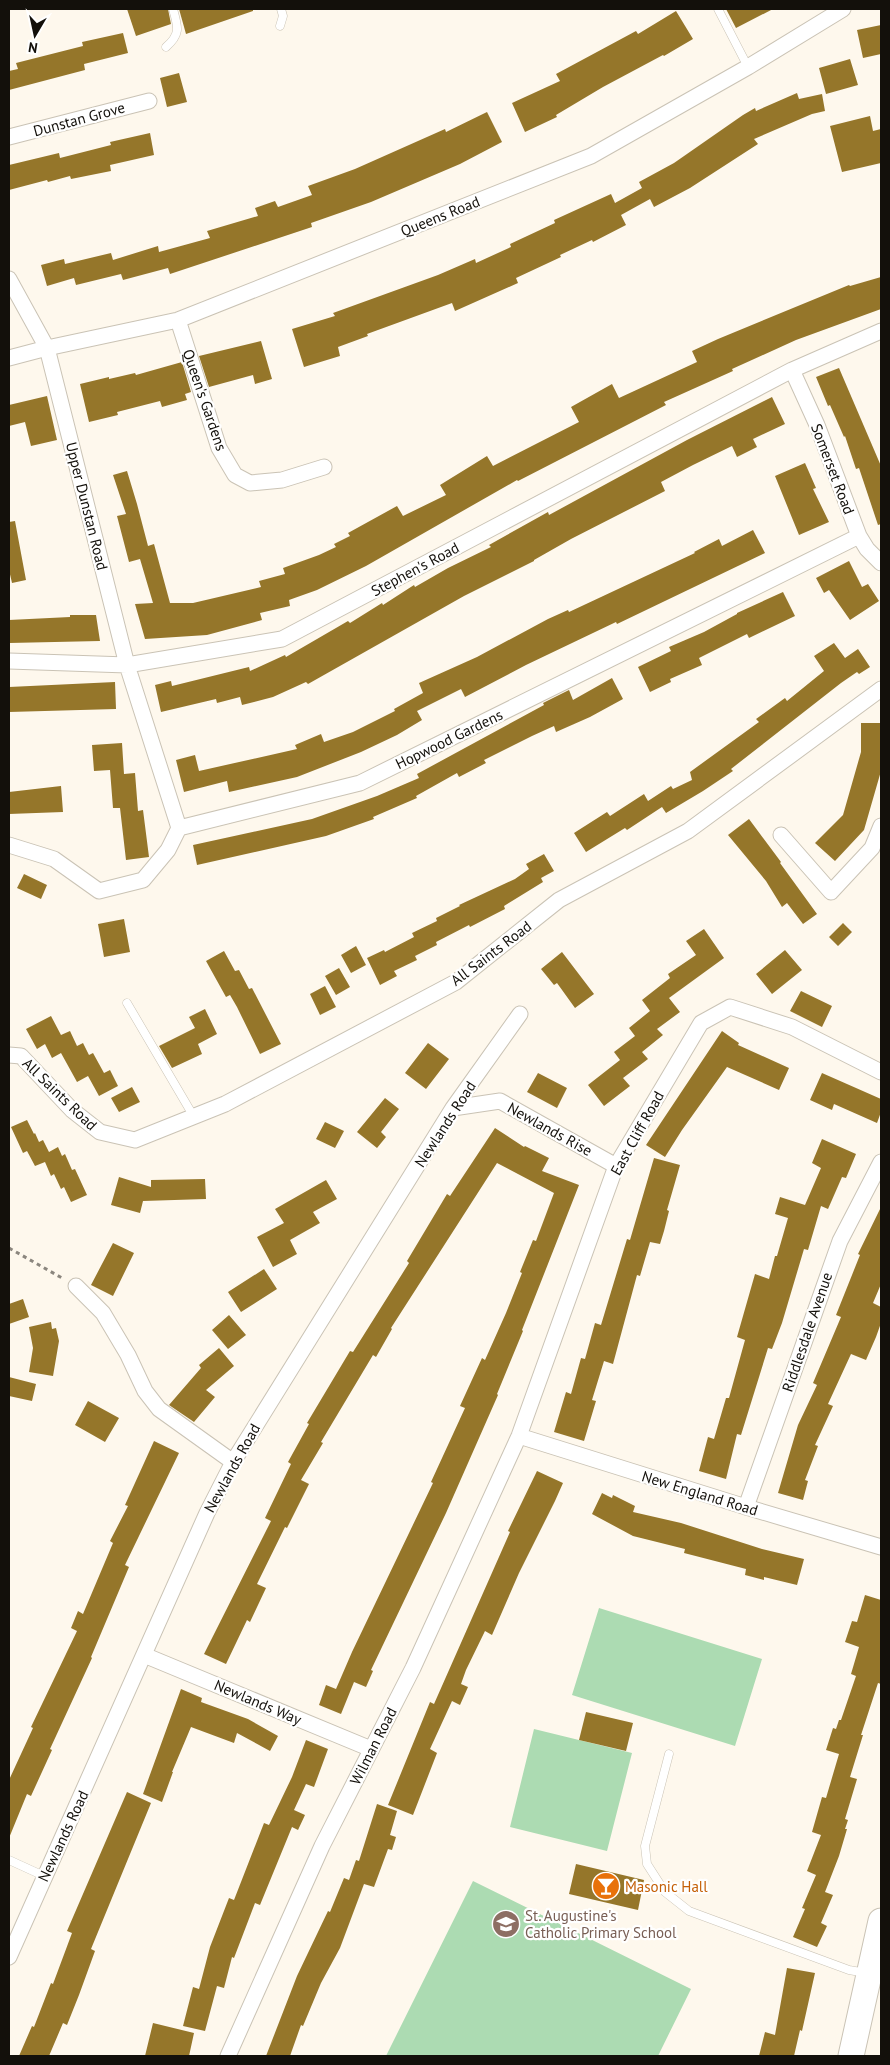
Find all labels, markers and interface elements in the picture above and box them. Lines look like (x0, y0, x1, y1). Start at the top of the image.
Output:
north arrow (10, 10, 60, 60)
text: N (27, 38, 39, 57)
street label: Dunstan Grove (31, 98, 127, 140)
street label: Queens Road (398, 192, 482, 240)
street label: Queen's Gardens (179, 347, 231, 453)
street label: Somerset Road (807, 421, 859, 517)
street label: Upper Dunstan Road (62, 440, 112, 572)
street label: Stephen's Road (368, 538, 462, 600)
street label: Hopwood Gardens (392, 705, 506, 773)
street label: All Saints Road (447, 916, 535, 990)
street label: All Saints Road (19, 1054, 101, 1134)
street label: Newlands Road (410, 1077, 480, 1171)
street label: East Cliff Road (606, 1088, 668, 1178)
street label: Newlands Rise (504, 1098, 596, 1160)
street label: Riddlesdale Avenue (778, 1270, 836, 1394)
street label: Newlands Road (200, 1420, 264, 1516)
street label: New England Road (640, 1466, 760, 1520)
street label: Newlands Way (212, 1675, 304, 1729)
street label: Wilman Road (345, 1704, 401, 1788)
street label: Newlands Road (34, 1787, 92, 1885)
bar icon: Masonic Hall (591, 1871, 621, 1901)
place label: Masonic Hall (625, 1877, 708, 1896)
place label: St. Augustine's Catholic Primary School (525, 1906, 677, 1942)
school or university icon: St. Augustine's Catholic Primary School (491, 1909, 521, 1939)

